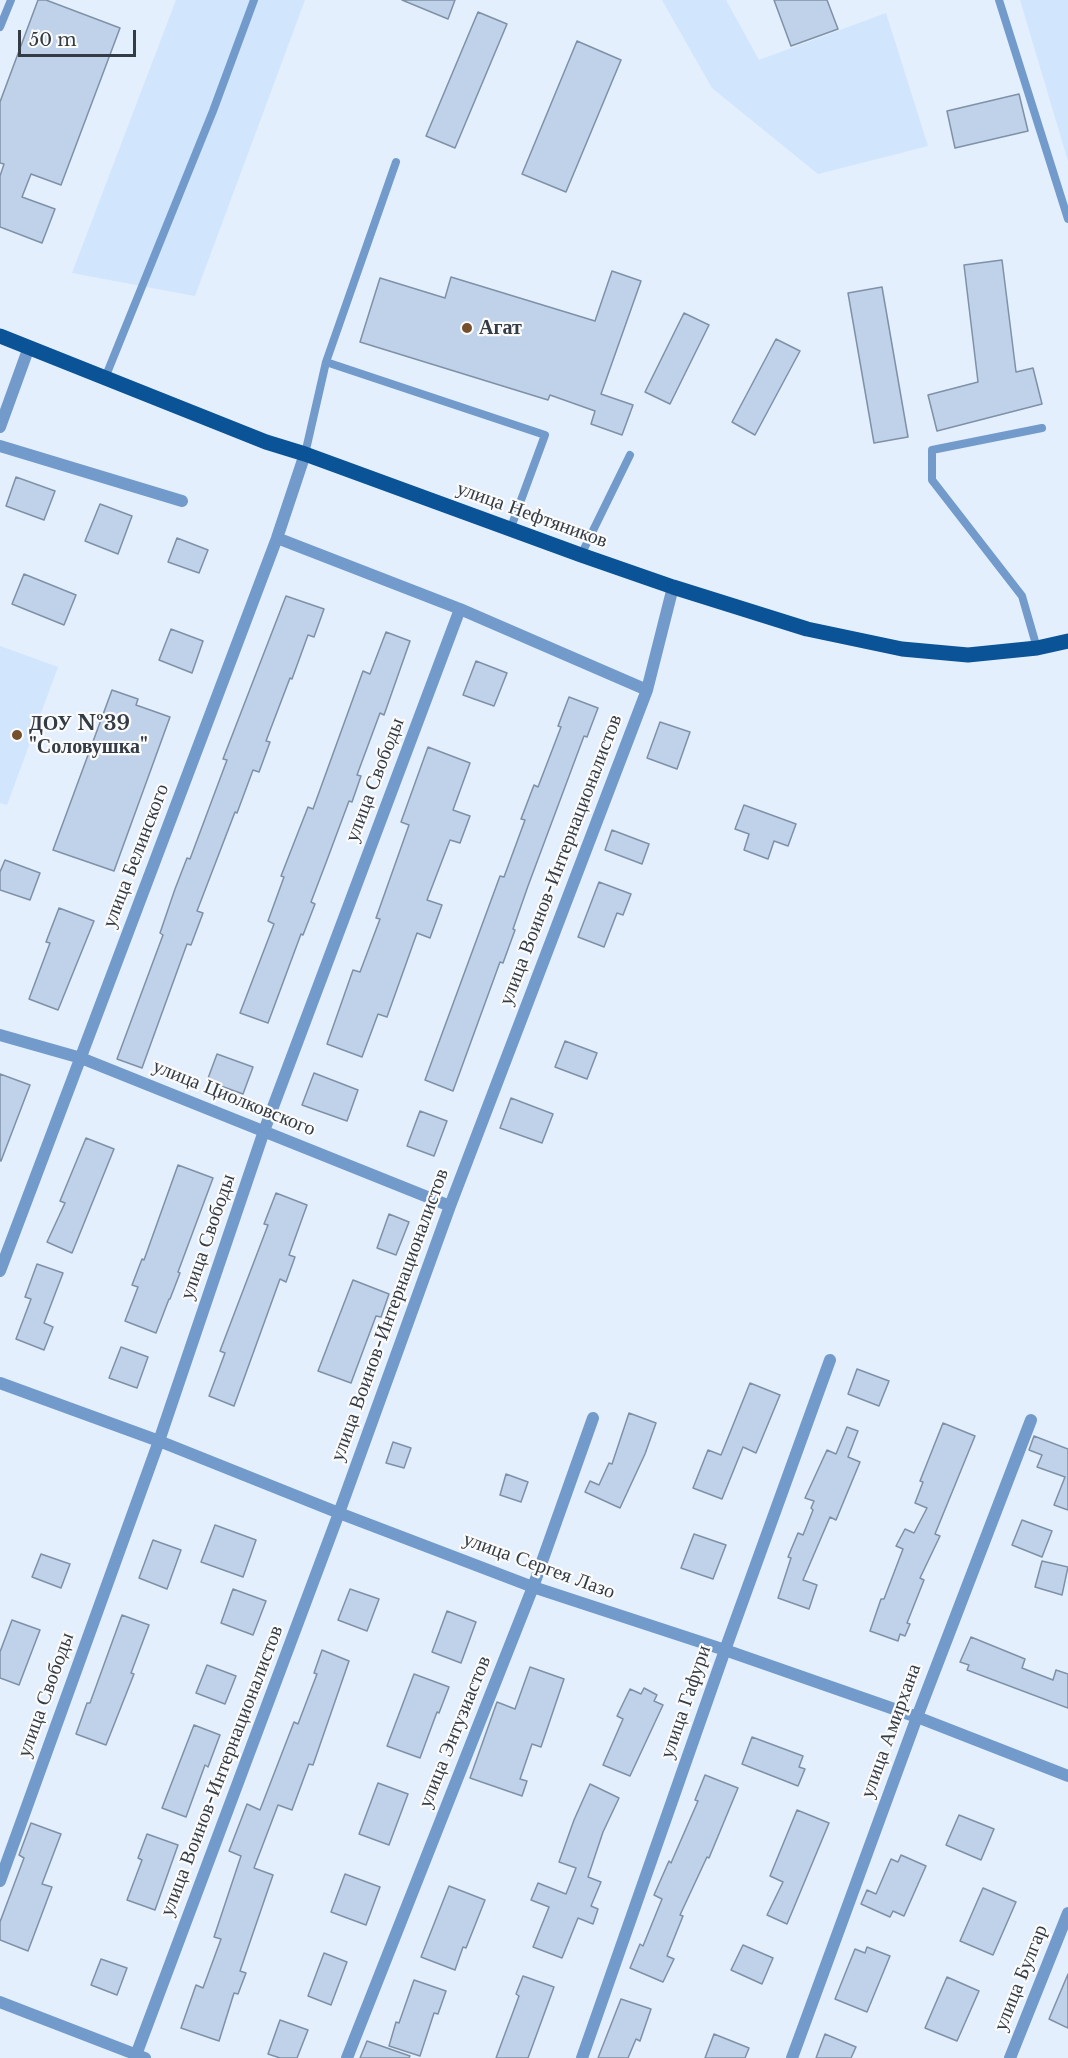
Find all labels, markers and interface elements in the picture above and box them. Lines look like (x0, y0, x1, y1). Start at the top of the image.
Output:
scale bar (21, 18, 140, 56)
text: 50 m (29, 29, 77, 51)
place label: Агат (479, 316, 522, 340)
marker: Агат (460, 321, 474, 335)
street label: улица Нефтяников (453, 477, 611, 553)
street label: улица Воинов-Интернационалистов (494, 711, 628, 1009)
place label: ДОУ №39 "Соловушка" (29, 712, 148, 759)
street label: улица Свободы (340, 715, 410, 845)
marker: ДОУ №39 "Соловушка" (10, 728, 24, 742)
street label: улица Белинского (98, 781, 174, 931)
street label: улица Циолковского (149, 1054, 319, 1142)
street label: улица Воинов-Интернационалистов (326, 1165, 454, 1465)
street label: улица Свободы (175, 1171, 241, 1303)
street label: улица Сергея Лазо (460, 1527, 618, 1605)
street label: улица Воинов-Интернационалистов (155, 1622, 289, 1920)
street label: улица Свободы (12, 1629, 80, 1761)
street label: улица Гафури (655, 1642, 717, 1762)
street label: улица Энтузиастов (414, 1653, 496, 1811)
street label: улица Амирхана (856, 1661, 926, 1801)
street label: улица Булгар (989, 1921, 1053, 2035)

